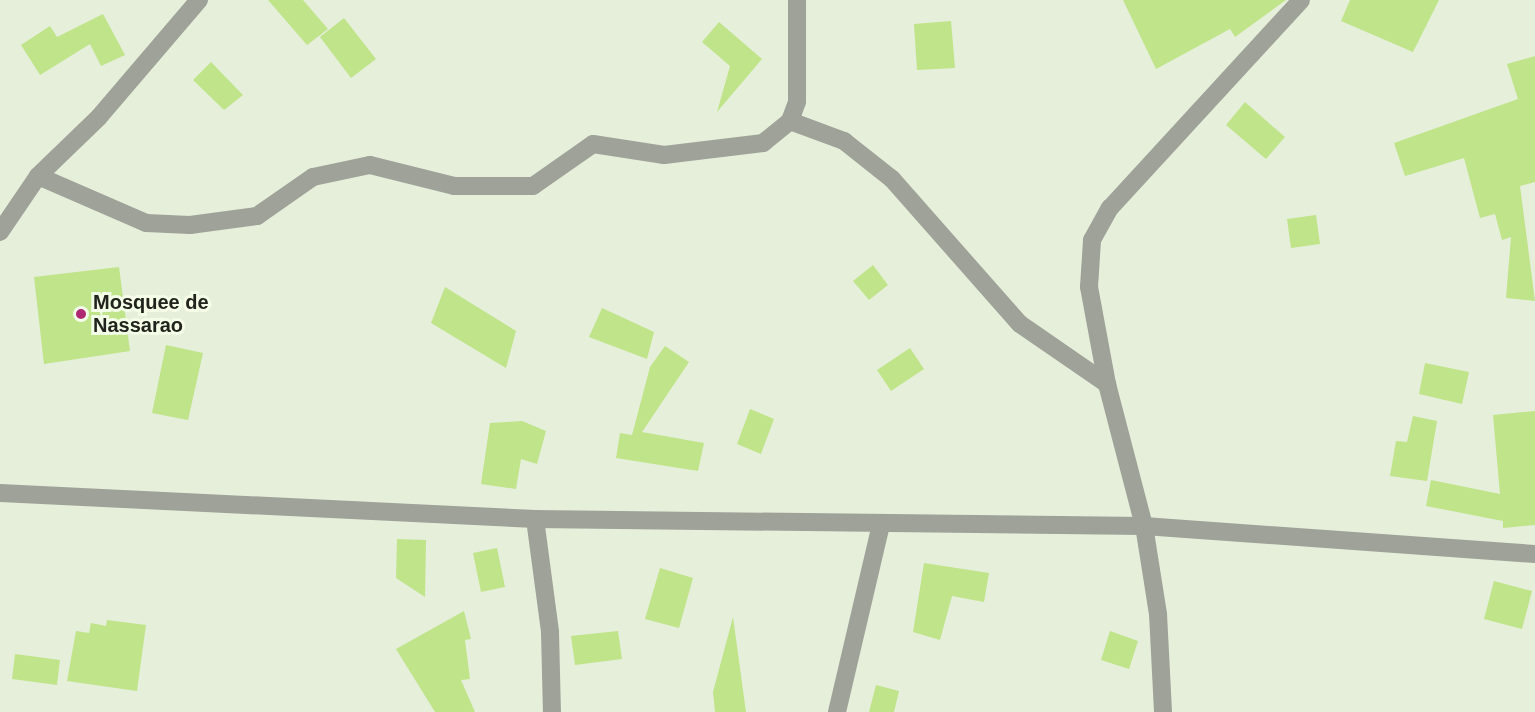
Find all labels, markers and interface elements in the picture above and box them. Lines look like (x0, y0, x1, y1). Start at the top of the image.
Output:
place label: Mosquee de Nassarao (93, 290, 209, 337)
marker: Mosquee de Nassarao (74, 307, 88, 321)

